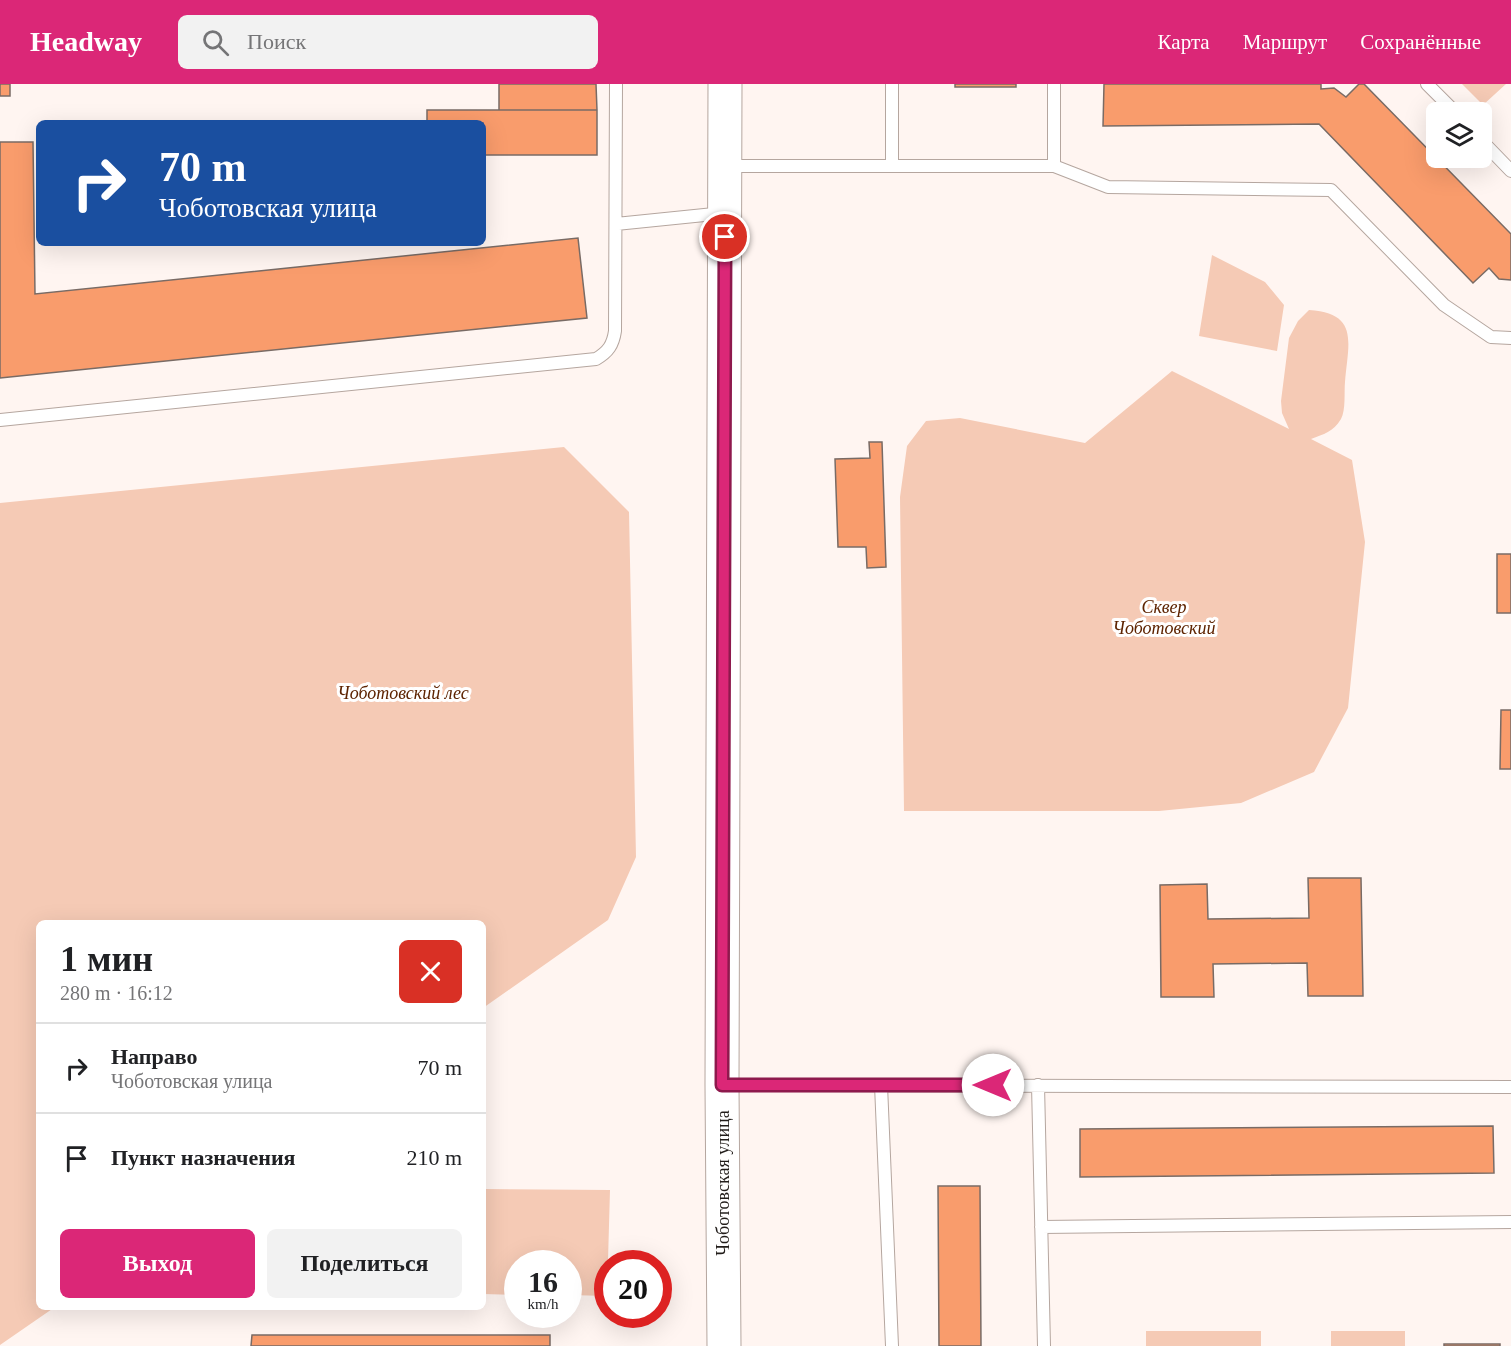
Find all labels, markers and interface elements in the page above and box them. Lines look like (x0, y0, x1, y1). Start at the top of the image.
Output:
search box (178, 15, 598, 69)
text: Headway (30, 26, 142, 57)
icon: search (199, 26, 232, 59)
text: Поиск (247, 29, 306, 54)
text: Карта (1158, 30, 1210, 54)
text: Маршрут (1243, 30, 1327, 54)
text: Сохранённые (1360, 30, 1481, 54)
map controls (1426, 102, 1492, 168)
button: layers (1426, 102, 1492, 168)
icon: right (60, 144, 138, 222)
text: 70 m (159, 144, 247, 190)
text: Чоботовская улица (159, 193, 377, 223)
pin (699, 211, 750, 262)
icon: arrive (708, 220, 741, 253)
park label: Сквер Чоботовский (1113, 597, 1215, 638)
park label: Чоботовский лес (337, 683, 469, 703)
text: 1 мин (60, 939, 153, 979)
button: close (399, 940, 462, 1003)
text: 280 m · 16:12 (60, 982, 173, 1004)
text: Направо (111, 1044, 197, 1069)
icon: right (60, 1052, 93, 1085)
position arrow (961, 1053, 1025, 1117)
text: 70 m (417, 1055, 462, 1080)
text: Чоботовская улица (111, 1070, 272, 1092)
street label: Чоботовская улица (713, 1110, 733, 1256)
icon: arrive (60, 1142, 93, 1175)
text: Пункт назначения (111, 1145, 296, 1170)
text: 210 m (406, 1145, 462, 1170)
button: Выход (60, 1229, 255, 1298)
button: Поделиться (267, 1229, 462, 1298)
speed limit sign: 20 (594, 1250, 672, 1328)
text: 16 (528, 1265, 558, 1298)
text: km/h (528, 1296, 558, 1312)

